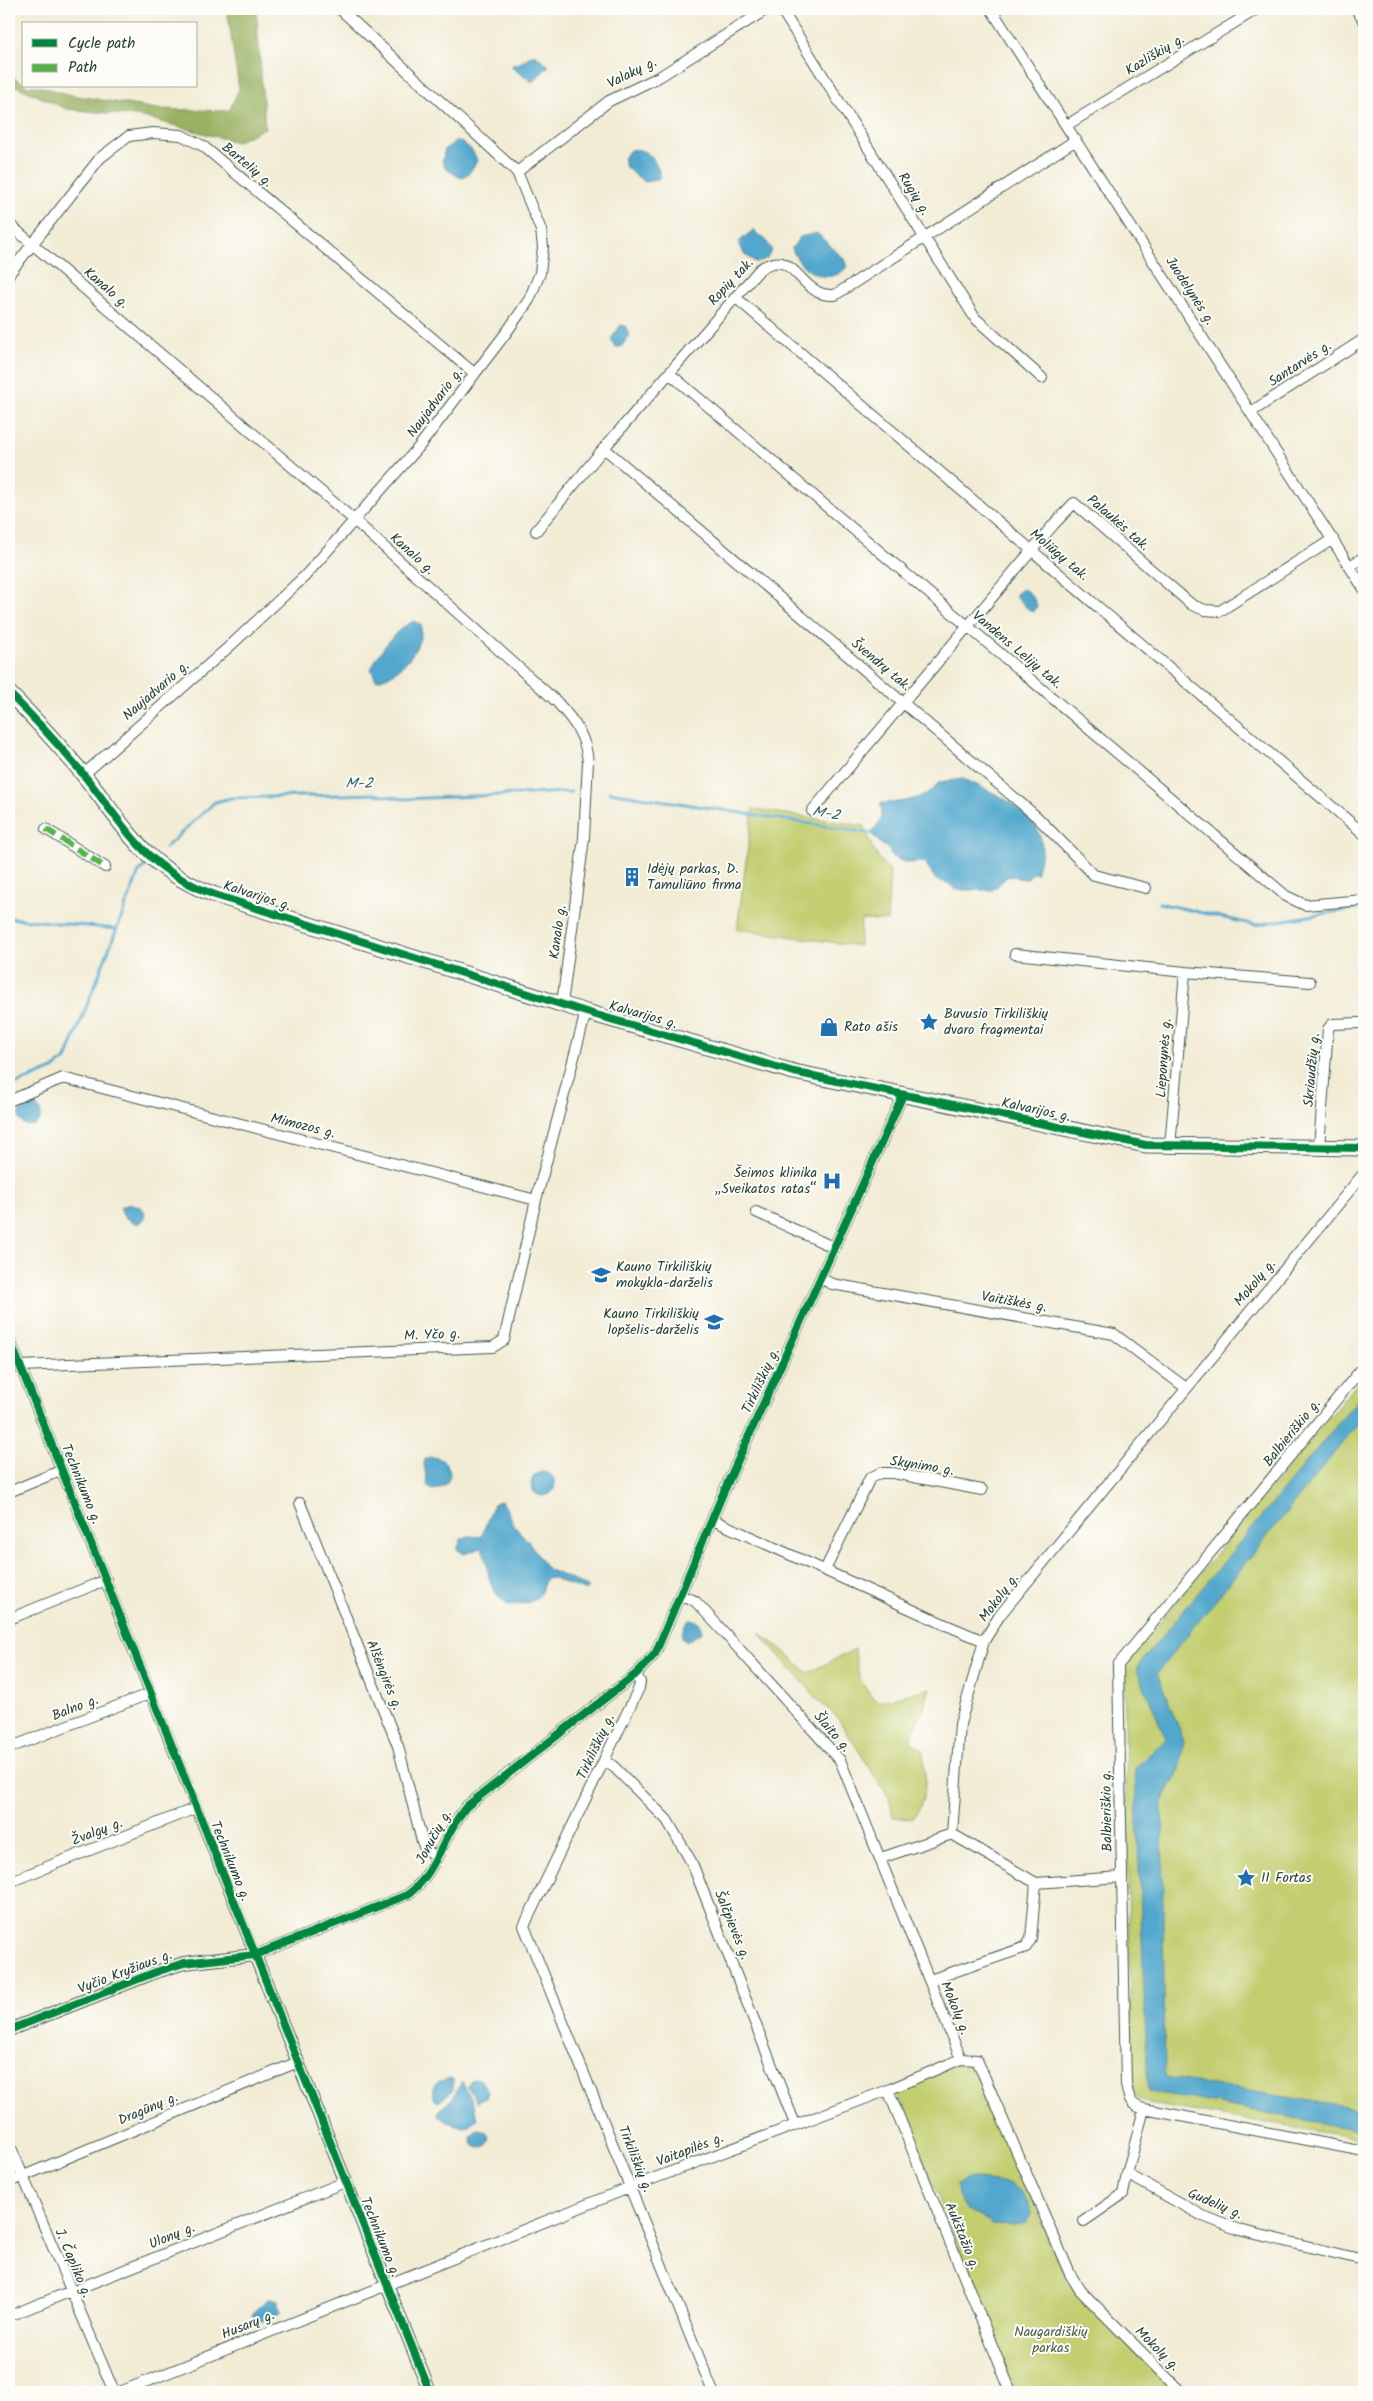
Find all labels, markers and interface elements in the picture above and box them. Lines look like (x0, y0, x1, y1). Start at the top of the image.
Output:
legend (22, 22, 198, 88)
street label: Kazliškių g. (1121, 29, 1189, 81)
text: Cycle path (68, 32, 135, 56)
street label: Valakų g. (603, 52, 661, 94)
text: Path (68, 56, 97, 80)
street label: Bartelių g. (217, 137, 277, 193)
street label: Rugių g. (892, 168, 936, 220)
street label: Juodelynės g. (1160, 252, 1220, 330)
street label: Ropių tak. (703, 253, 759, 311)
street label: Kanalo g. (78, 262, 134, 314)
street label: Santarvės g. (1264, 335, 1336, 393)
street label: Naujadvario g. (401, 364, 469, 442)
street label: Palaukės tak. (1082, 489, 1154, 557)
street label: Moliūgų tak. (1024, 524, 1094, 586)
street label: Kanalo g. (384, 528, 440, 580)
street label: Vandens Lelijų tak. (967, 605, 1067, 695)
street label: Švendrų tak. (846, 633, 916, 697)
street label: Naujadvario g. (118, 656, 194, 726)
water label: M-2 (345, 772, 374, 796)
water label: M-2 (810, 800, 843, 828)
place label: Idėjų parkas, D. Tamuliūno firma (647, 858, 742, 896)
building icon: Idėjų parkas, D. Tamuliūno firma (621, 866, 643, 888)
street label: Kalvarijos g. (220, 875, 294, 917)
street label: Kanalo g. (543, 904, 573, 960)
street label: Kalvarijos g. (606, 995, 680, 1035)
place label: Buvusio Tirkiliškių dvaro fragmentai (944, 1003, 1049, 1041)
place icon: Buvusio Tirkiliškių dvaro fragmentai (918, 1011, 940, 1033)
shop icon: Rato ašis (818, 1016, 840, 1038)
place label: Rato ašis (844, 1016, 898, 1038)
street label: Lieponynės g. (1150, 1018, 1178, 1098)
street label: Skriaudžių g. (1298, 1032, 1326, 1108)
street label: Kalvarijos g. (999, 1092, 1073, 1128)
street label: Mimozos g. (268, 1107, 338, 1145)
place label: Šeimos klinika „Sveikatos ratas“ (715, 1162, 817, 1200)
hospital icon: Šeimos klinika „Sveikatos ratas“ (821, 1170, 843, 1192)
street label: Mokolų g. (1229, 1254, 1281, 1312)
place label: Kauno Tirkiliškių mokykla-darželis (616, 1256, 713, 1294)
school or university icon: Kauno Tirkiliškių mokykla-darželis (590, 1264, 612, 1286)
street label: Vaitiškės g. (979, 1285, 1049, 1319)
place label: Kauno Tirkiliškių lopšelis-darželis (603, 1303, 699, 1341)
school or university icon: Kauno Tirkiliškių lopšelis-darželis (703, 1311, 725, 1333)
street label: M. Yčo g. (404, 1323, 460, 1347)
street label: Tirkiliškių g. (736, 1345, 786, 1417)
street label: Balbieriškio g. (1258, 1394, 1326, 1472)
street label: Technikumo g. (55, 1441, 107, 1527)
street label: Skynimo g. (888, 1450, 956, 1482)
street label: Mokolų g. (973, 1569, 1025, 1627)
street label: Alšėngirės g. (360, 1637, 408, 1713)
street label: Balno g. (49, 1689, 101, 1727)
street label: Šlaito g. (808, 1707, 856, 1757)
street label: Tirkiliškių g. (571, 1711, 621, 1783)
street label: Balbieriškio g. (1095, 1770, 1119, 1852)
street label: Jonučių g. (410, 1806, 458, 1868)
street label: Žvalgų g. (68, 1812, 126, 1852)
street label: Technikumo g. (204, 1818, 256, 1904)
place icon: II Fortas (1235, 1867, 1257, 1889)
place label: II Fortas (1261, 1867, 1312, 1889)
street label: Šalčpievės g. (708, 1887, 756, 1963)
street label: Vyčio Kryžiaus g. (75, 1944, 175, 2000)
street label: Mokolų g. (934, 1978, 976, 2038)
street label: Dragūnų g. (115, 2086, 181, 2132)
street label: Tirkiliškių g. (612, 2122, 658, 2196)
street label: Vaitapilės g. (653, 2127, 727, 2173)
street label: Gudelių g. (1184, 2183, 1246, 2225)
street label: Technikumo g. (354, 2194, 406, 2280)
street label: Aukštažio g. (938, 2199, 986, 2273)
street label: Ulonų g. (146, 2217, 198, 2255)
street label: J. Čapliko g. (48, 2225, 98, 2301)
street label: Husarų g. (218, 2304, 278, 2346)
park label: Naugardiškių parkas (1014, 2321, 1088, 2359)
street label: Mokolų g. (1129, 2321, 1185, 2377)

